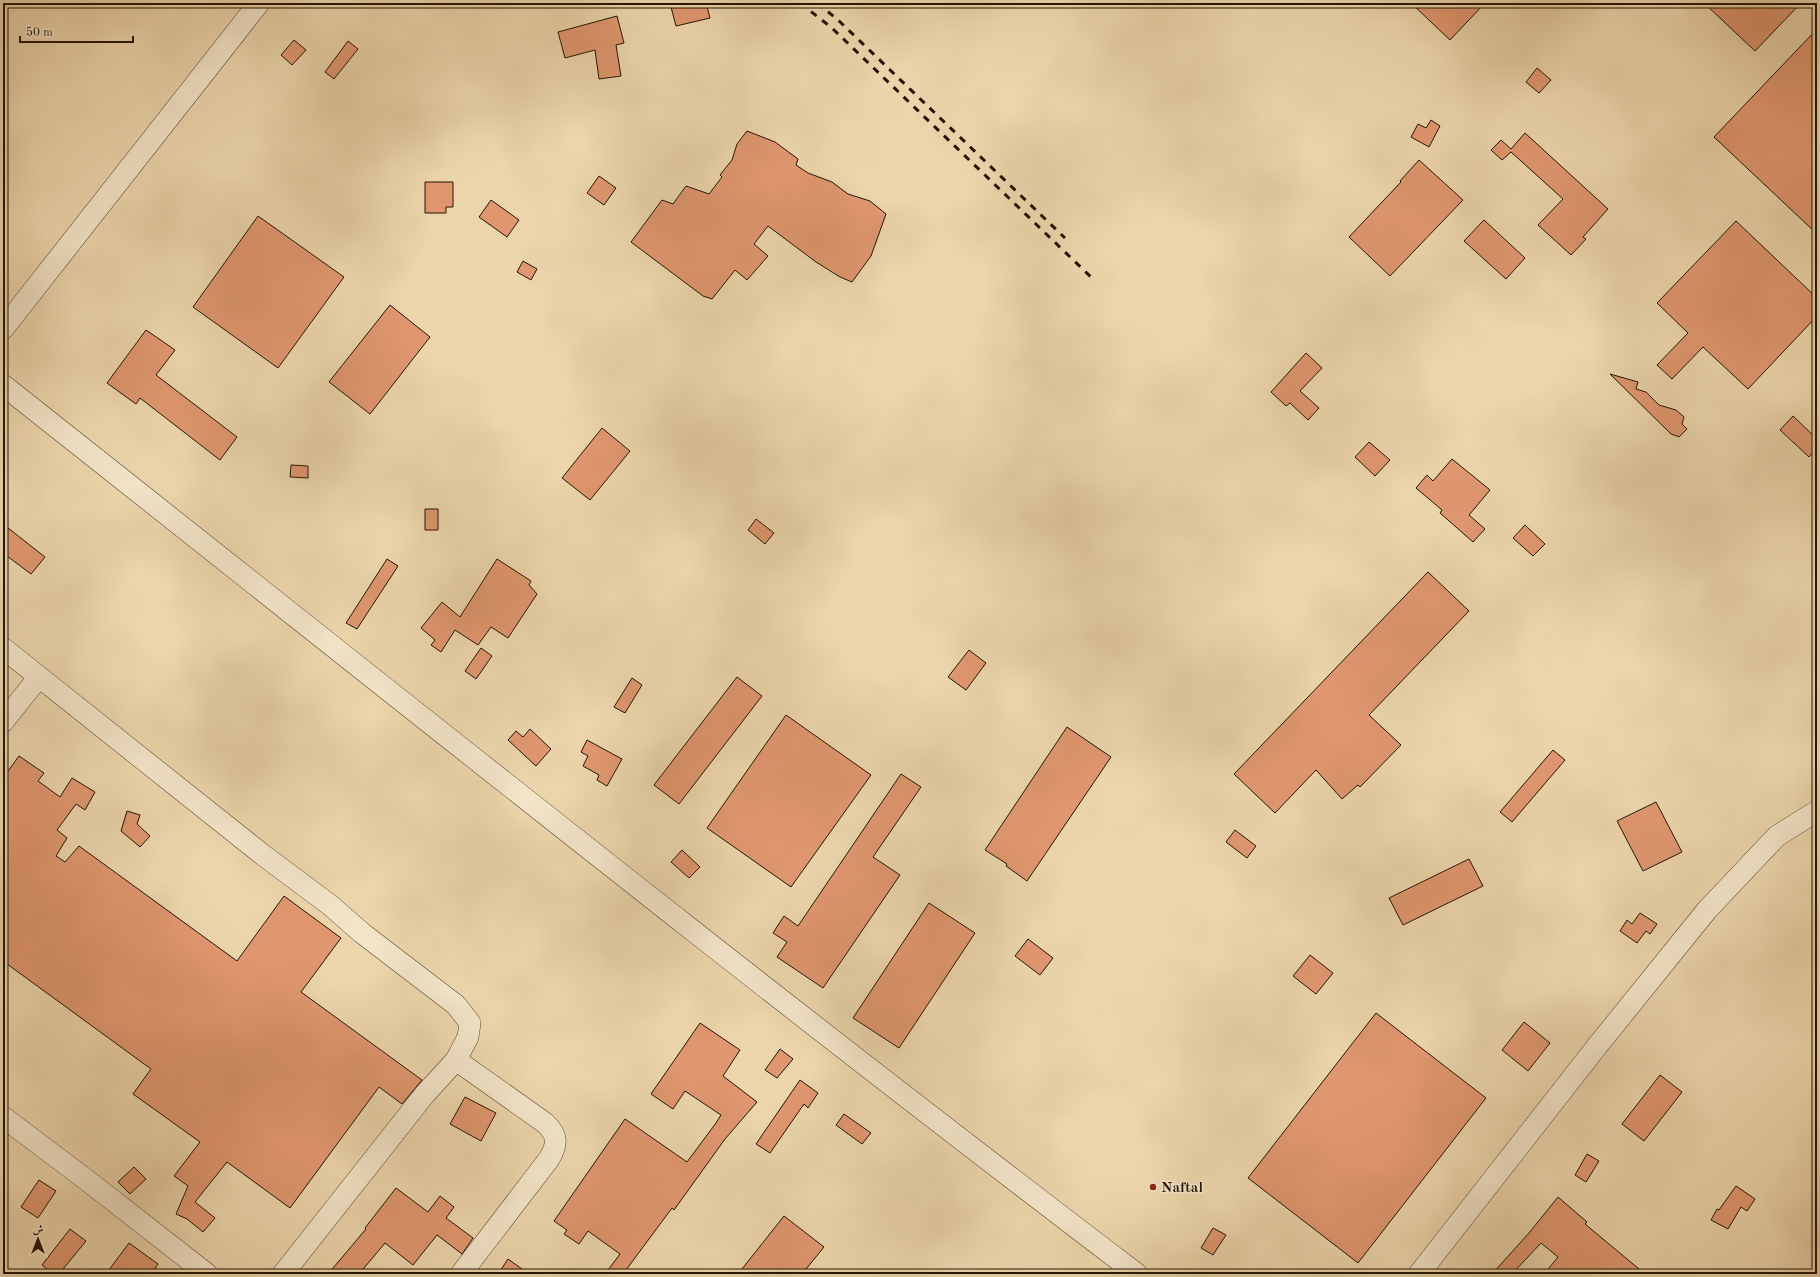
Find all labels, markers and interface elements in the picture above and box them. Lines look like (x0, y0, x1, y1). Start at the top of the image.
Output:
scale bar (20, 18, 133, 44)
text: 50 m (26, 26, 53, 39)
place label: Naftal (1161, 1181, 1203, 1196)
marker: Naftal (1148, 1182, 1158, 1192)
north arrow (18, 1219, 58, 1259)
text: ش (33, 1225, 44, 1236)

